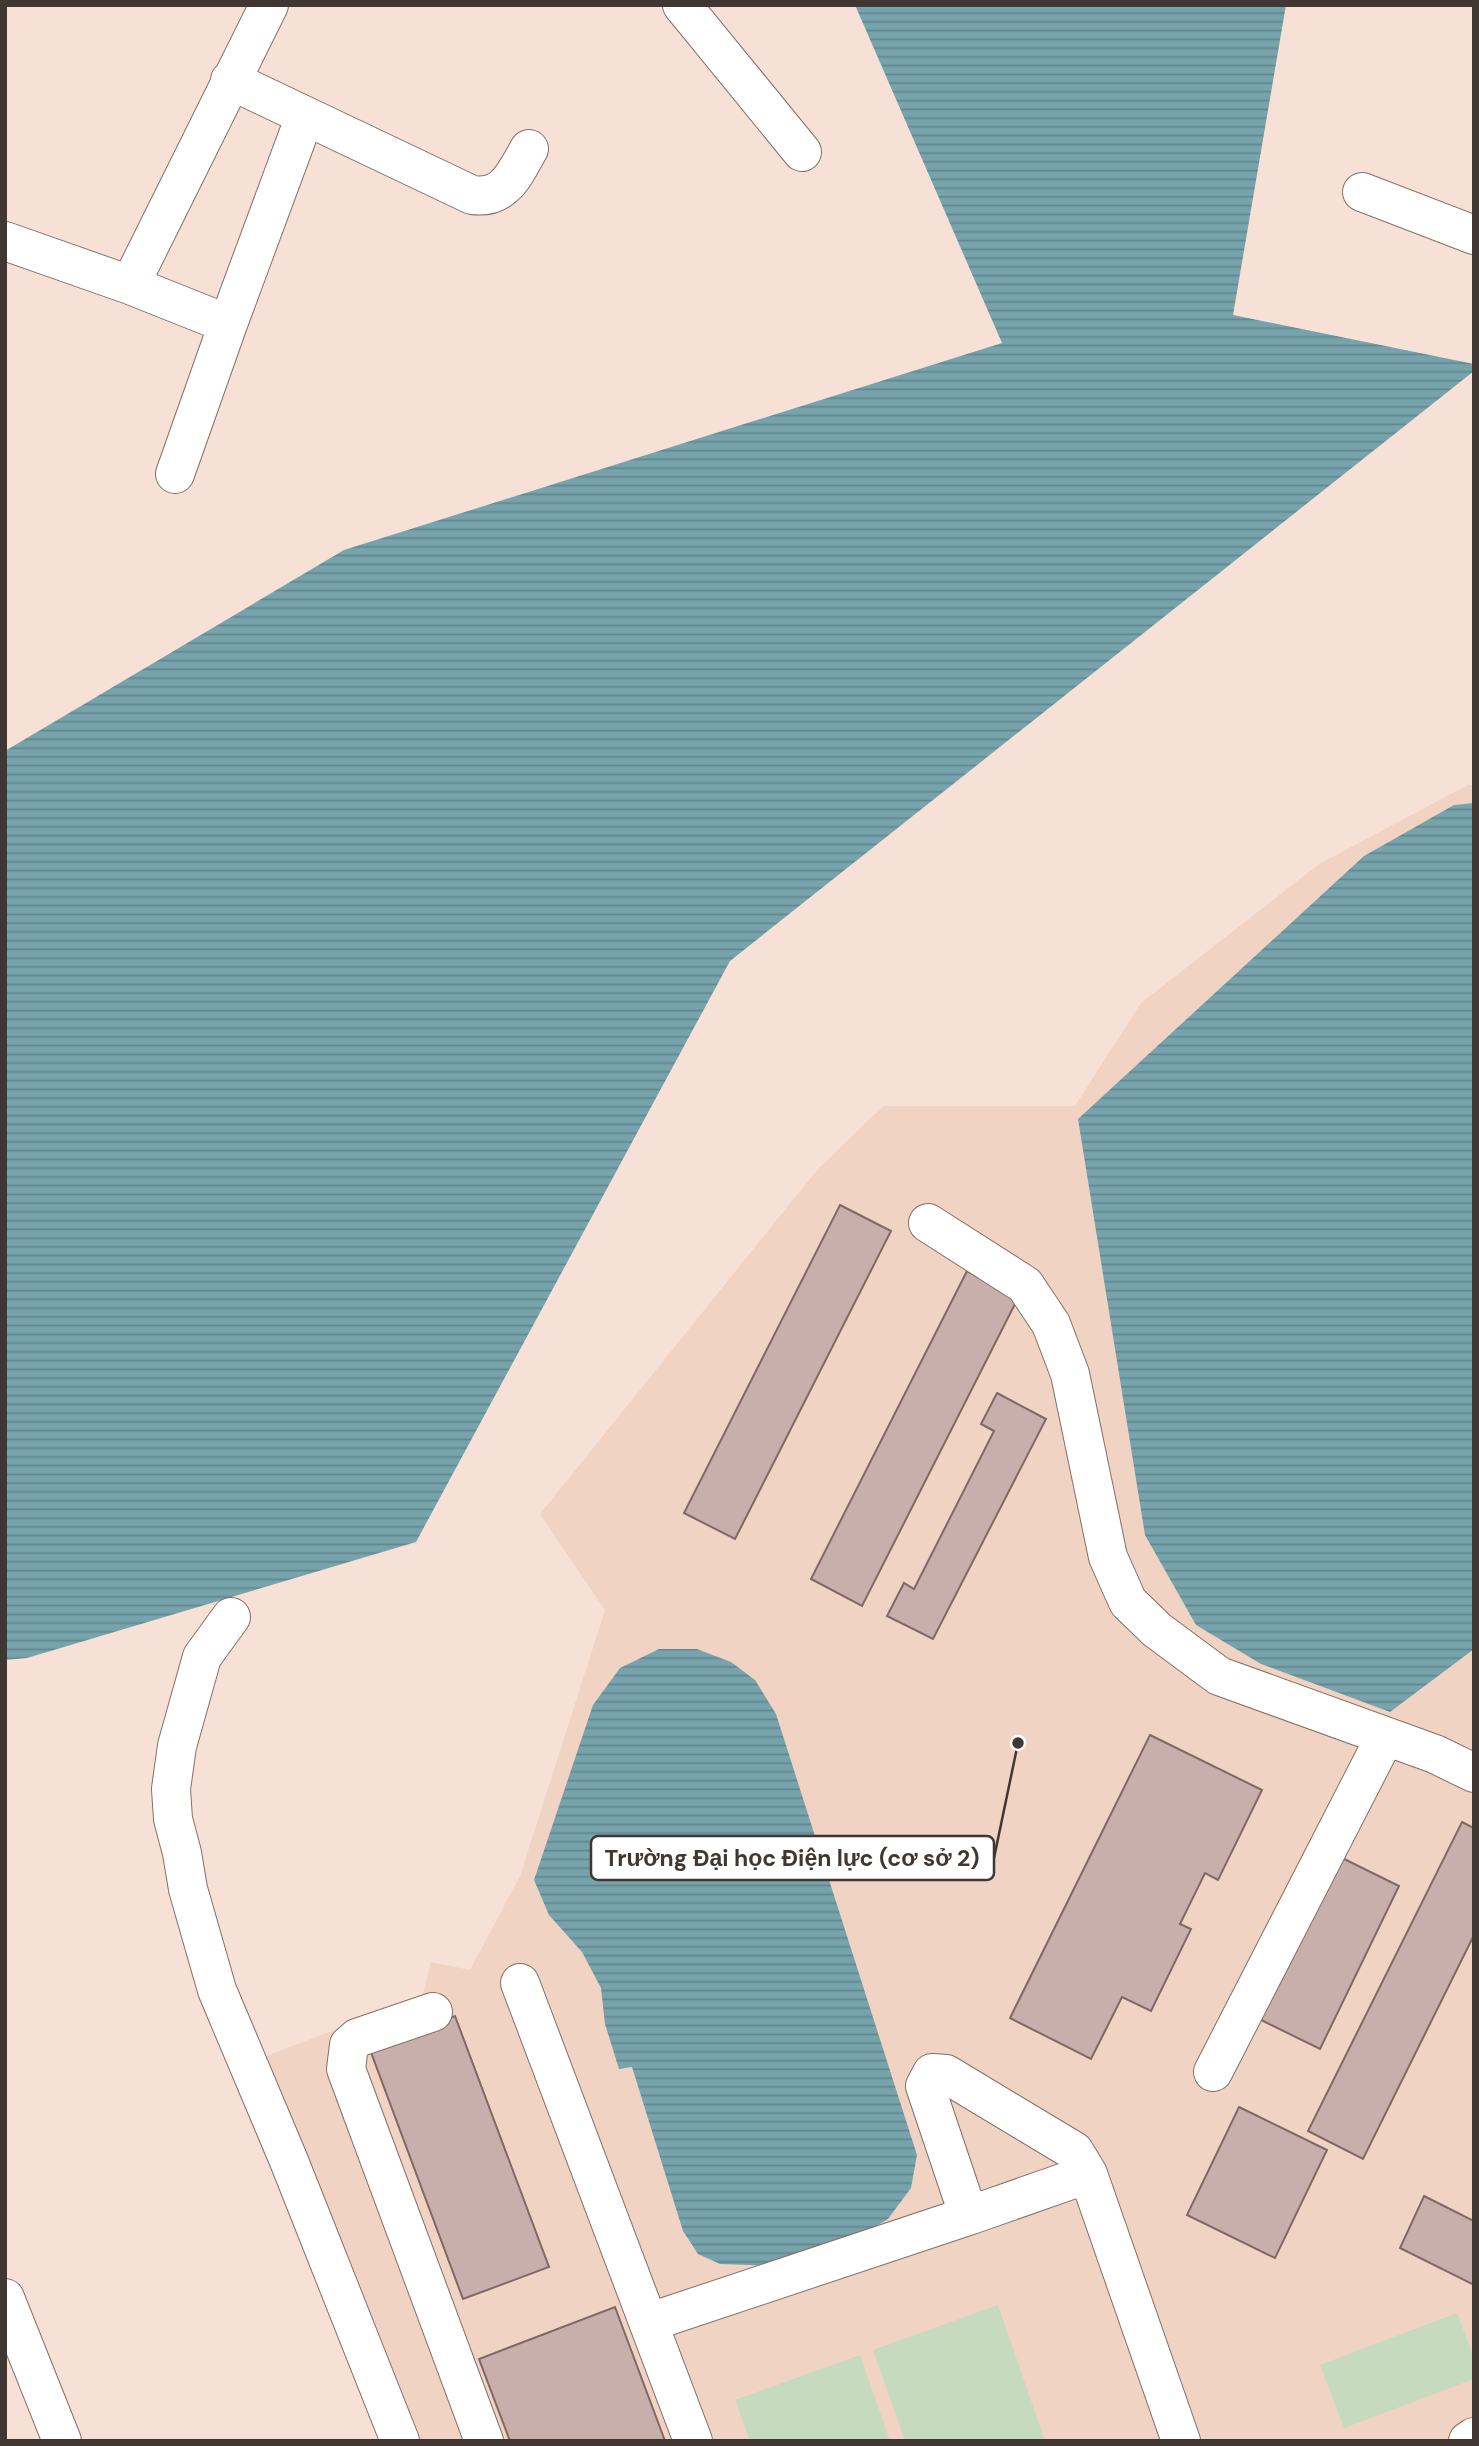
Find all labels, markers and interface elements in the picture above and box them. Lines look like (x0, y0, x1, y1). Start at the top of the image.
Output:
callout: Trường Đại học Điện lực (cơ sở 2) (591, 1836, 994, 1880)
text: Trường Đại học Điện lực (cơ sở 2) (605, 1843, 979, 1873)

